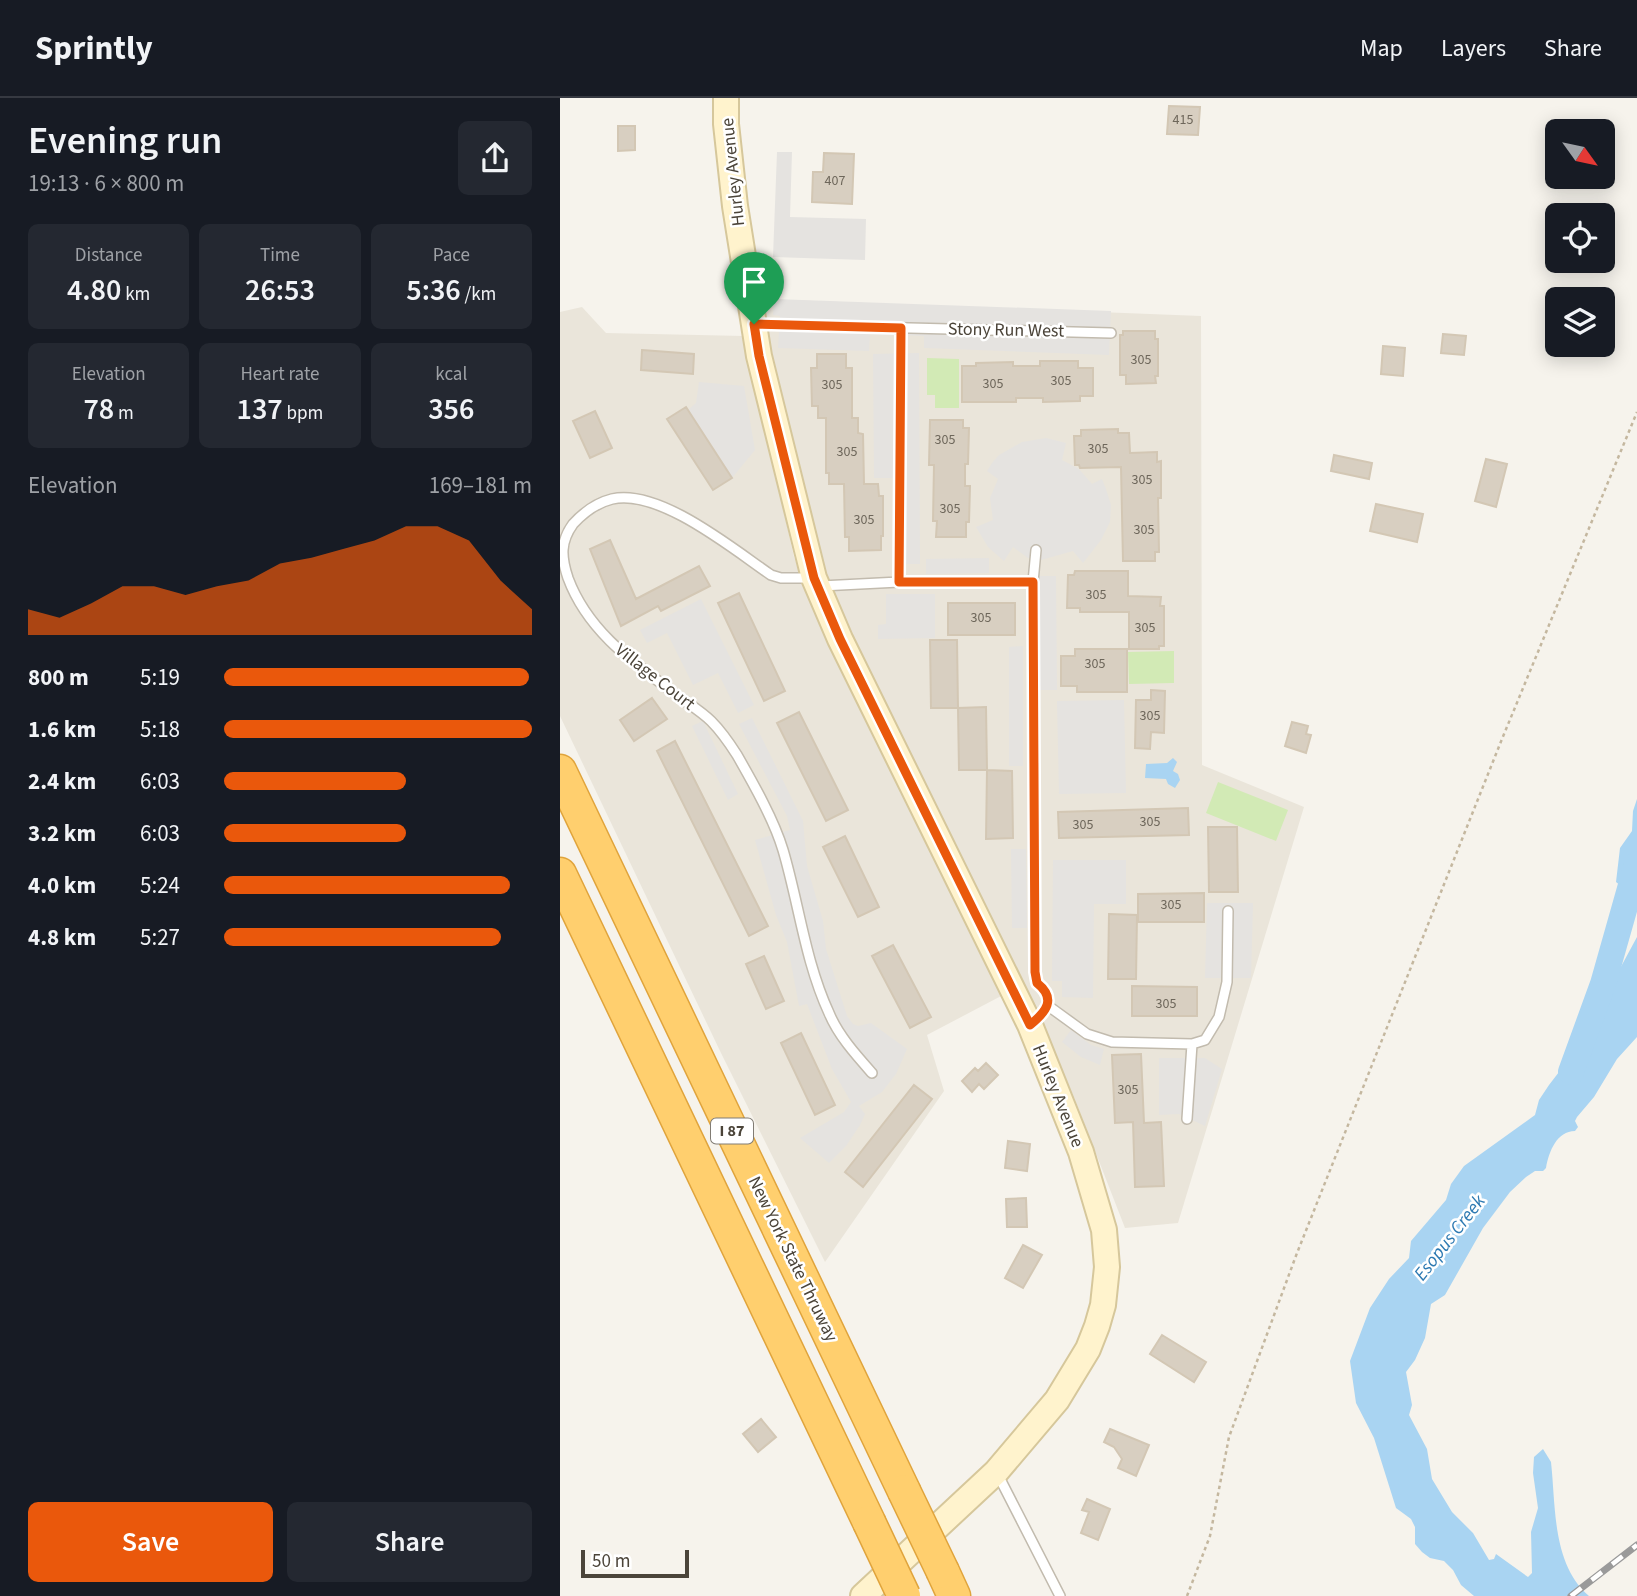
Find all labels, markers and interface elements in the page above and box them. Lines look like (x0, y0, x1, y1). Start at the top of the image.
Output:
text: Sprintly (35, 25, 153, 72)
text: Map (1360, 31, 1403, 66)
text: Layers (1441, 31, 1506, 66)
text: Share (1544, 31, 1602, 66)
house number: 415 (1173, 110, 1193, 130)
text: Evening run (28, 114, 222, 168)
street label: Hurley Avenue (715, 116, 751, 227)
north arrow (1545, 119, 1615, 189)
map controls (1545, 119, 1615, 357)
button: share (458, 121, 532, 195)
text: 19:13 · 6 × 800 m (28, 167, 184, 200)
house number: 407 (825, 171, 845, 191)
button: locate (1545, 203, 1615, 273)
text: Distance (75, 242, 142, 269)
text: Time (260, 242, 300, 269)
text: Pace (433, 242, 470, 269)
pin (724, 252, 784, 324)
icon: arrive (735, 263, 773, 301)
text: 4.80 (67, 269, 121, 312)
text: 26:53 (245, 269, 315, 312)
text: 5:36 (406, 269, 461, 312)
text: km (121, 281, 150, 308)
text: /km (461, 281, 496, 308)
button: layers (1545, 287, 1615, 357)
street label: Stony Run West (948, 316, 1064, 344)
house number: 305 (1131, 350, 1151, 370)
text: Elevation (72, 361, 146, 388)
text: Heart rate (240, 361, 319, 388)
text: kcal (435, 361, 467, 388)
house number: 305 (1051, 371, 1071, 391)
house number: 305 (983, 374, 1003, 394)
house number: 305 (822, 375, 842, 395)
text: 78 (83, 388, 114, 431)
text: 137 (237, 388, 283, 431)
text: 356 (428, 388, 474, 431)
text: m (114, 400, 134, 427)
text: bpm (283, 400, 323, 427)
house number: 305 (935, 430, 955, 450)
house number: 305 (1088, 439, 1108, 459)
house number: 305 (837, 442, 857, 462)
text: Elevation (28, 469, 118, 502)
text: 169–181 m (429, 469, 532, 502)
house number: 305 (1132, 470, 1152, 490)
house number: 305 (940, 499, 960, 519)
house number: 305 (854, 510, 874, 530)
house number: 305 (1134, 520, 1154, 540)
house number: 305 (1086, 585, 1106, 605)
house number: 305 (971, 608, 991, 628)
house number: 305 (1135, 618, 1155, 638)
street label: Village Court (610, 638, 700, 716)
house number: 305 (1085, 654, 1105, 674)
text: 800 m (28, 661, 89, 694)
text: 5:19 (140, 661, 180, 694)
house number: 305 (1140, 706, 1160, 726)
text: 1.6 km (28, 713, 96, 746)
text: 5:18 (140, 713, 180, 746)
text: 2.4 km (28, 765, 96, 798)
text: 6:03 (140, 765, 180, 798)
house number: 305 (1140, 812, 1160, 832)
house number: 305 (1073, 815, 1093, 835)
text: 3.2 km (28, 817, 96, 850)
text: 6:03 (140, 817, 180, 850)
text: 4.0 km (28, 869, 96, 902)
text: 5:24 (140, 869, 180, 902)
house number: 305 (1161, 895, 1181, 915)
text: 4.8 km (28, 921, 96, 954)
text: 5:27 (140, 921, 180, 954)
house number: 305 (1156, 994, 1176, 1014)
street label: Hurley Avenue (1026, 1041, 1090, 1151)
house number: 305 (1118, 1080, 1138, 1100)
road number: I 87 (711, 1119, 753, 1144)
street label: New York State Thruway (742, 1172, 844, 1347)
water label: Esopus Creek (1408, 1189, 1493, 1287)
button: Save (28, 1502, 273, 1582)
button: Share (287, 1502, 532, 1582)
scale bar (581, 1547, 690, 1579)
text: 50 m (592, 1548, 630, 1575)

